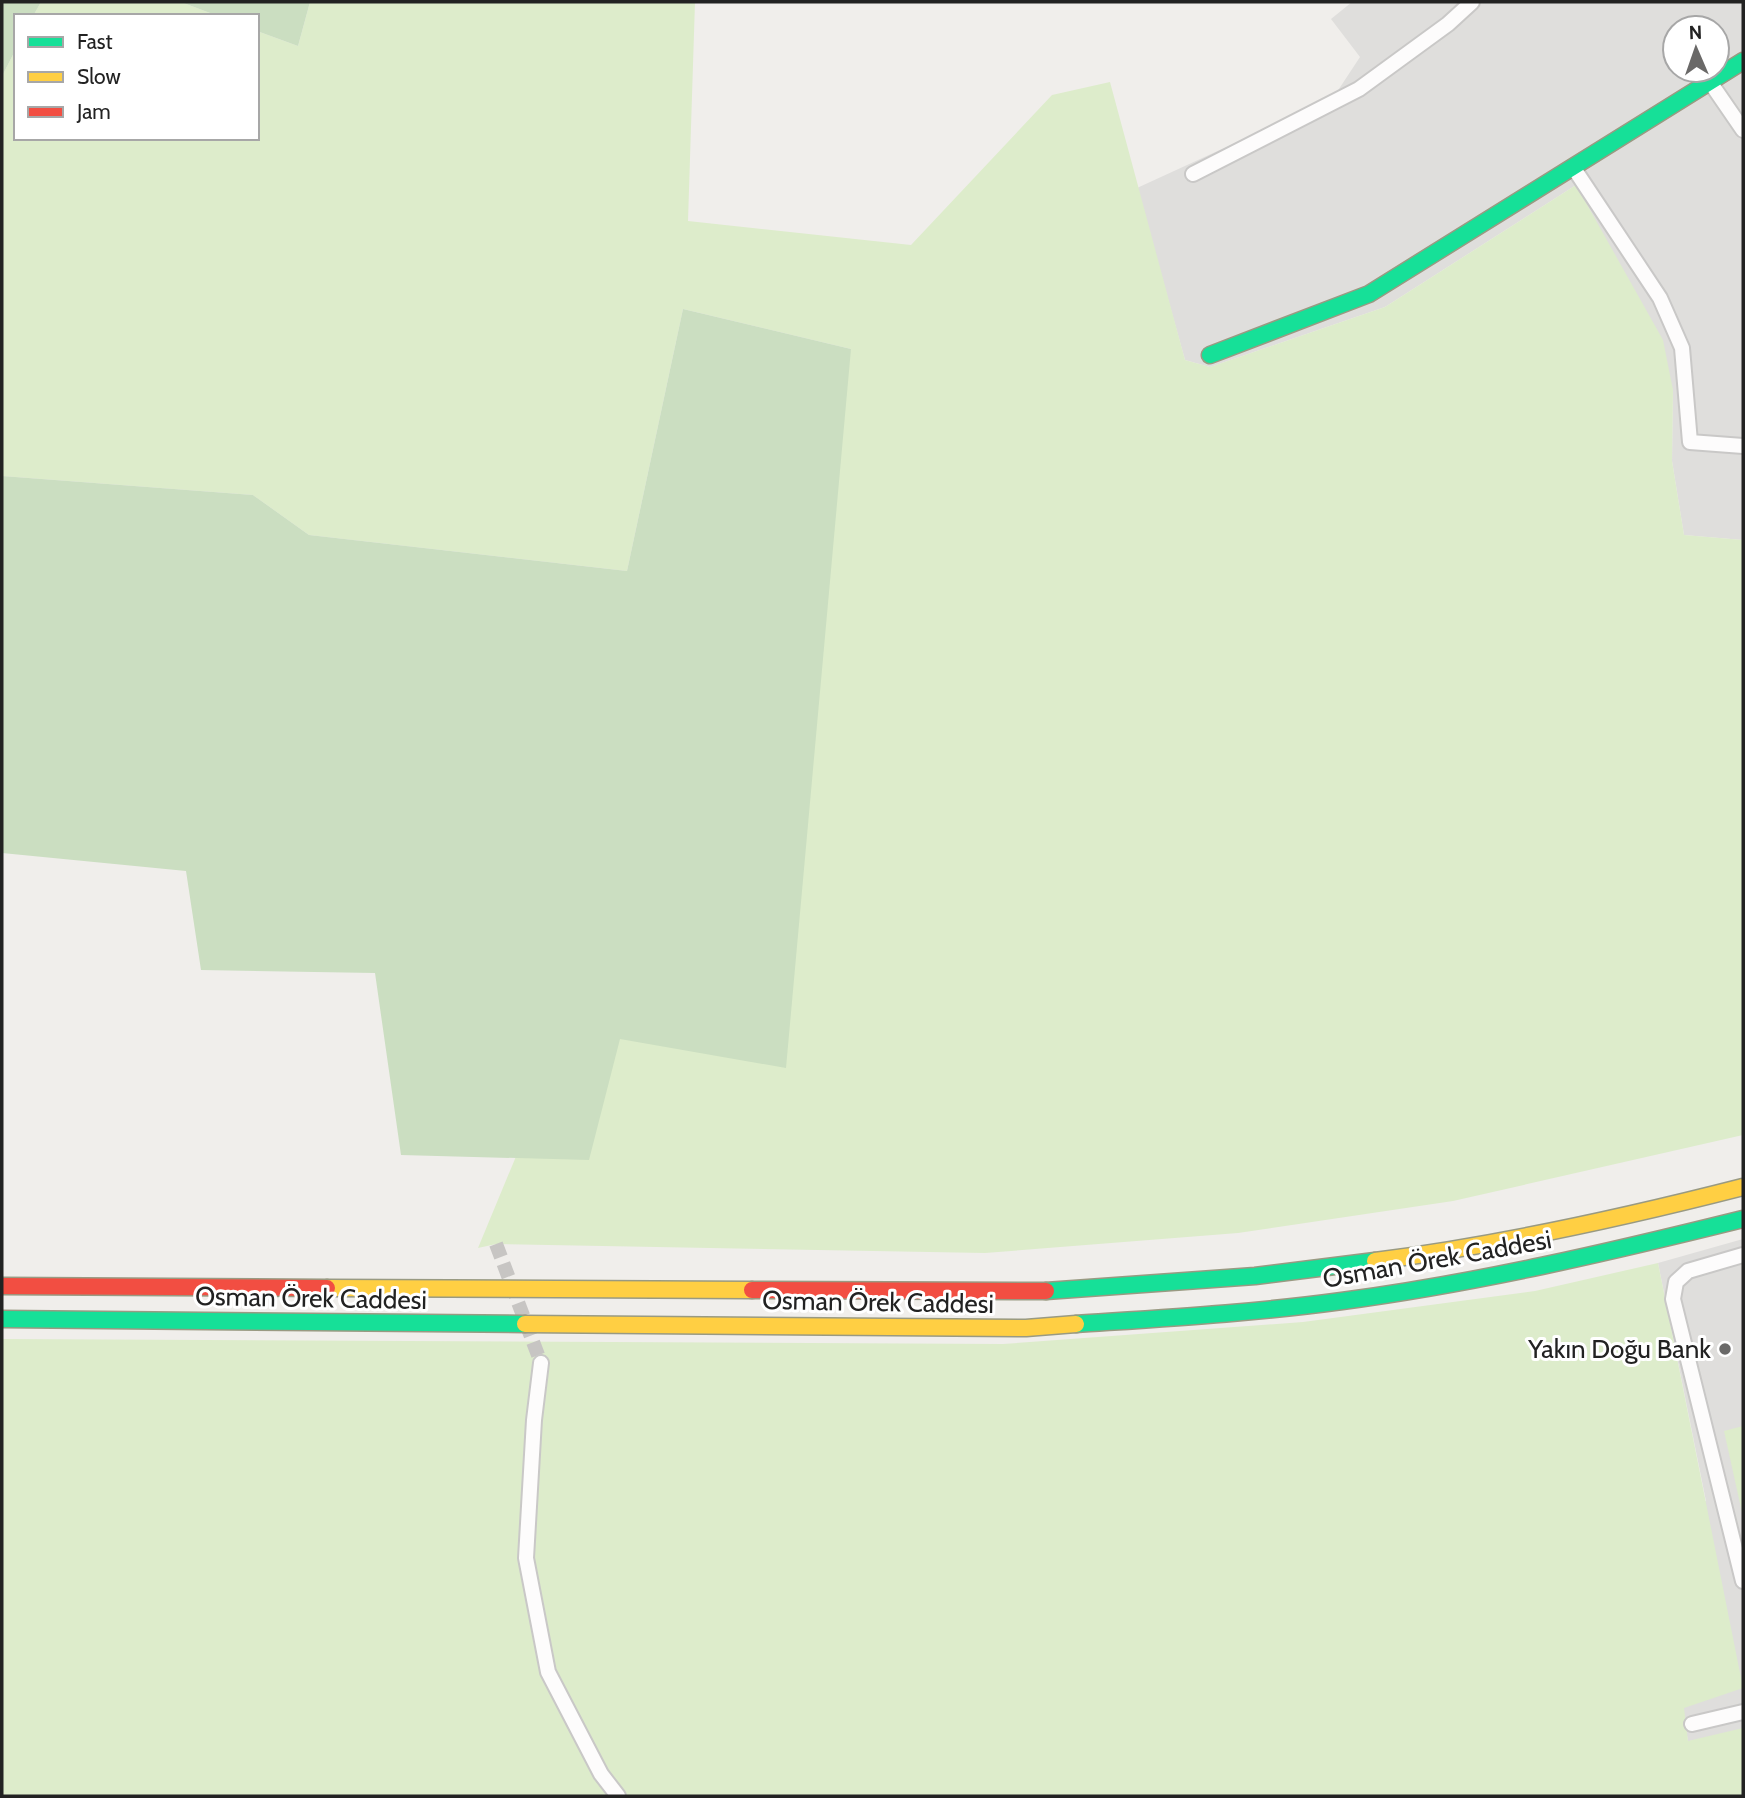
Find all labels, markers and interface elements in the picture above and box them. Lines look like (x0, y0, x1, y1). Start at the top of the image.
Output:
legend (14, 14, 259, 140)
north arrow (1661, 14, 1731, 84)
text: N (1688, 21, 1703, 44)
text: Fast (77, 29, 113, 54)
text: Slow (77, 64, 121, 89)
text: Jam (76, 99, 111, 124)
street label: Osman Örek Caddesi (1320, 1223, 1554, 1295)
street label: Osman Örek Caddesi (195, 1280, 427, 1316)
street label: Osman Örek Caddesi (762, 1284, 994, 1320)
place label: Yakın Doğu Bank (1527, 1333, 1711, 1365)
marker: Yakın Doğu Bank (1717, 1341, 1733, 1357)

